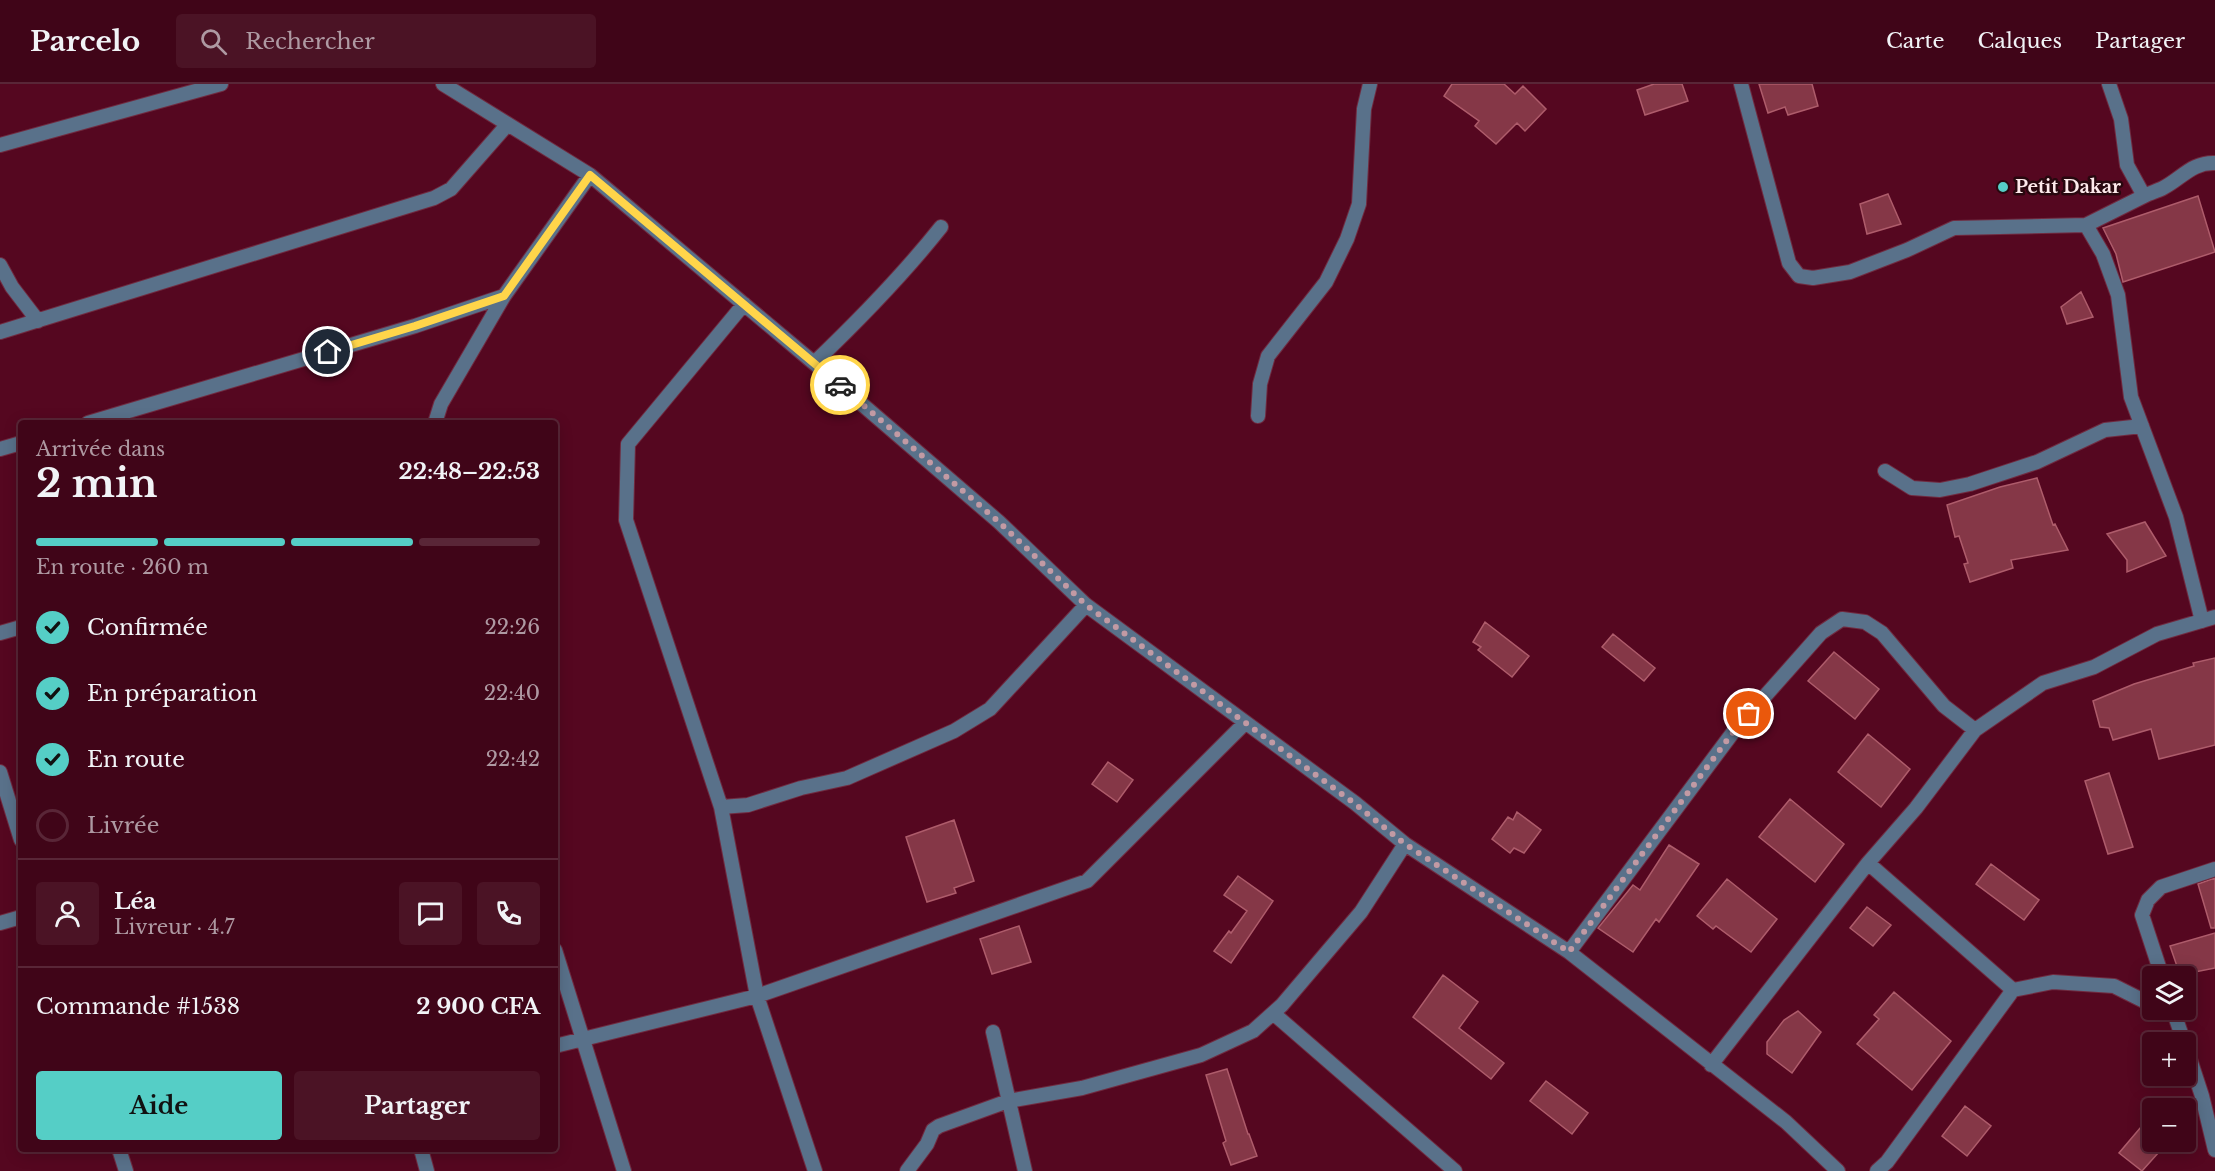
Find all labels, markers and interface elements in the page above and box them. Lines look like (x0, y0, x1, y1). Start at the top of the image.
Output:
search box (176, 14, 596, 68)
text: Parcelo (30, 24, 140, 59)
icon: search (197, 25, 230, 58)
text: Rechercher (245, 28, 375, 55)
text: Carte (1886, 28, 1944, 54)
text: Calques (1977, 28, 2062, 54)
text: Partager (2095, 28, 2185, 54)
place label: Petit Dakar (2015, 176, 2121, 198)
marker: Petit Dakar (1996, 180, 2010, 194)
pin (302, 326, 353, 377)
icon: home (311, 335, 344, 368)
courier (810, 355, 870, 415)
icon: car (824, 369, 857, 402)
text: Arrivée dans (36, 437, 165, 461)
text: 22:48–22:53 (398, 458, 540, 485)
text: 2 min (36, 459, 157, 508)
text: En route · 260 m (36, 555, 209, 579)
icon: check (36, 611, 69, 644)
text: Confirmée (87, 614, 208, 641)
text: 22:26 (484, 615, 540, 639)
icon: check (36, 677, 69, 710)
text: En préparation (87, 680, 257, 707)
text: 22:40 (484, 681, 540, 705)
pin (1723, 688, 1774, 739)
icon: bag (1732, 697, 1765, 730)
icon: check (36, 743, 69, 776)
text: En route (87, 746, 185, 773)
text: 22:42 (486, 747, 540, 771)
text: Livrée (87, 812, 159, 839)
button: person (36, 882, 99, 945)
button: chat (399, 882, 462, 945)
button: phone (477, 882, 540, 945)
text: Léa (114, 888, 156, 915)
text: Livreur · 4.7 (114, 915, 235, 939)
map controls (2142, 966, 2196, 1152)
button: layers (2142, 966, 2196, 1020)
text: Commande #1538 (36, 993, 240, 1020)
text: 2 900 CFA (416, 993, 540, 1020)
button: + (2142, 1032, 2196, 1086)
button: Aide (36, 1071, 282, 1140)
button: Partager (294, 1071, 540, 1140)
button: − (2142, 1098, 2196, 1152)

